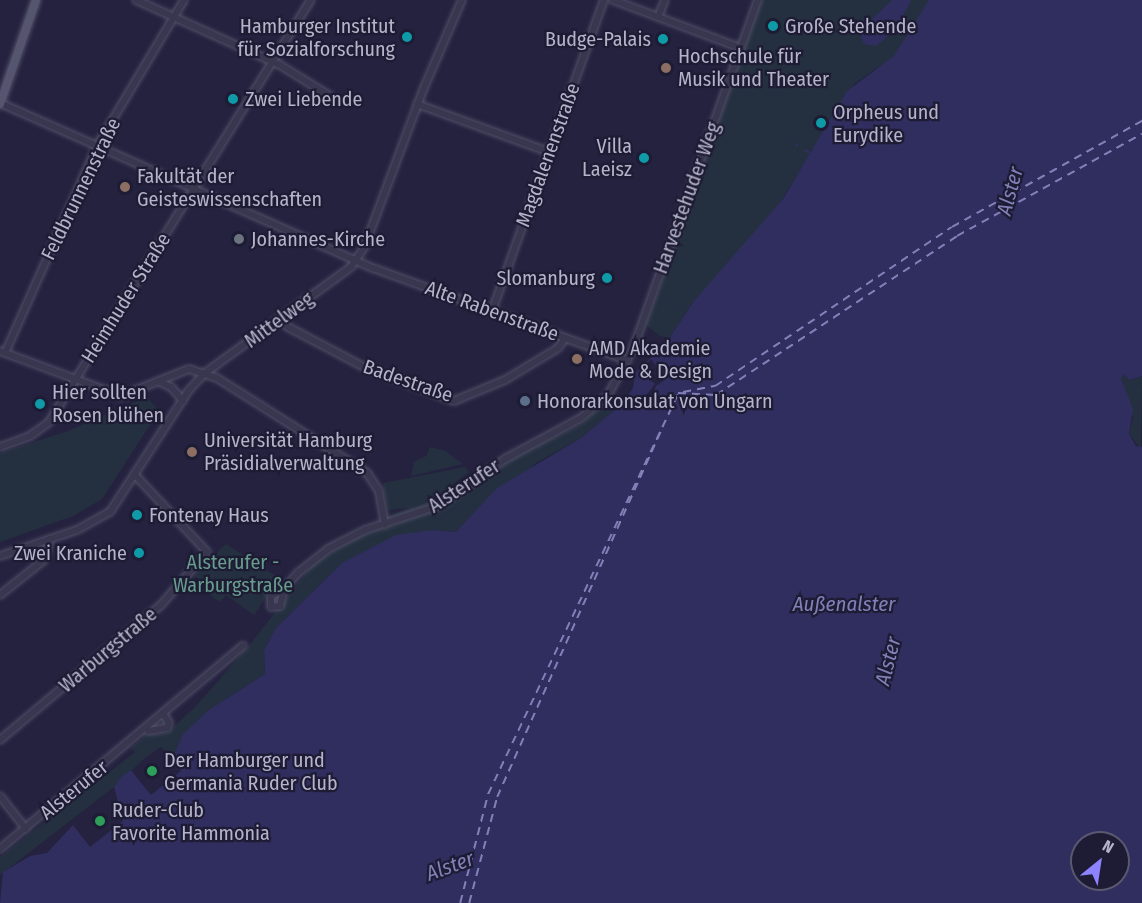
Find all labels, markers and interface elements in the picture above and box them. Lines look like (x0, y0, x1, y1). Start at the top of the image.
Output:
place label: Hamburger Institut für Sozialforschung (237, 14, 395, 61)
place label: Große Stehende (785, 14, 916, 38)
marker: Große Stehende (766, 19, 780, 33)
place label: Budge-Palais (545, 27, 651, 51)
marker: Hamburger Institut für Sozialforschung (400, 30, 414, 44)
marker: Budge-Palais (656, 32, 670, 46)
place label: Hochschule für Musik und Theater (678, 45, 829, 92)
marker: Hochschule für Musik und Theater (659, 61, 673, 75)
street label: Magdalenenstraße (511, 80, 585, 230)
place label: Zwei Liebende (245, 87, 362, 111)
marker: Zwei Liebende (226, 92, 240, 106)
place label: Orpheus und Eurydike (833, 100, 939, 147)
street label: Feldbrunnenstraße (36, 114, 126, 264)
marker: Orpheus und Eurydike (814, 116, 828, 130)
street label: Harvestehuder Weg (648, 119, 726, 277)
place label: Villa Laeisz (582, 134, 632, 181)
marker: Villa Laeisz (637, 151, 651, 165)
place label: Fakultät der Geisteswissenschaften (137, 164, 322, 211)
water label: Alster (991, 164, 1029, 218)
marker: Fakultät der Geisteswissenschaften (118, 180, 132, 194)
place label: Johannes-Kirche (251, 227, 385, 251)
street label: Heimhuder Straße (76, 229, 176, 367)
marker: Johannes-Kirche (232, 232, 246, 246)
place label: Slomanburg (496, 266, 595, 290)
marker: Slomanburg (600, 271, 614, 285)
street label: Alte Rabenstraße (422, 276, 562, 346)
street label: Mittelweg (240, 287, 318, 353)
place label: AMD Akademie Mode & Design (589, 336, 712, 383)
marker: AMD Akademie Mode & Design (570, 352, 584, 366)
street label: Badestraße (360, 354, 456, 408)
place label: Hier sollten Rosen blühen (52, 380, 164, 427)
place label: Honorarkonsulat von Ungarn (537, 389, 772, 413)
marker: Honorarkonsulat von Ungarn (518, 394, 532, 408)
marker: Hier sollten Rosen blühen (33, 397, 47, 411)
place label: Universität Hamburg Präsidialverwaltung (204, 428, 372, 475)
marker: Universität Hamburg Präsidialverwaltung (185, 445, 199, 459)
street label: Alsterufer (424, 454, 504, 518)
place label: Fontenay Haus (149, 503, 269, 527)
marker: Fontenay Haus (130, 508, 144, 522)
place label: Zwei Kraniche (14, 541, 127, 565)
marker: Zwei Kraniche (132, 546, 146, 560)
park label: Alsterufer - Warburgstraße (173, 550, 293, 597)
water label: Außenalster (793, 591, 895, 617)
street label: Warburgstraße (54, 602, 162, 698)
water label: Alster (870, 634, 906, 688)
place label: Der Hamburger und Germania Ruder Club (164, 748, 338, 795)
street label: Alsterufer (35, 755, 113, 825)
marker: Der Hamburger und Germania Ruder Club (145, 764, 159, 778)
place label: Ruder-Club Favorite Hammonia (112, 798, 270, 845)
marker: Ruder-Club Favorite Hammonia (93, 814, 107, 828)
north arrow (1070, 831, 1130, 891)
text: N (1099, 836, 1117, 857)
water label: Alster (423, 846, 477, 886)

